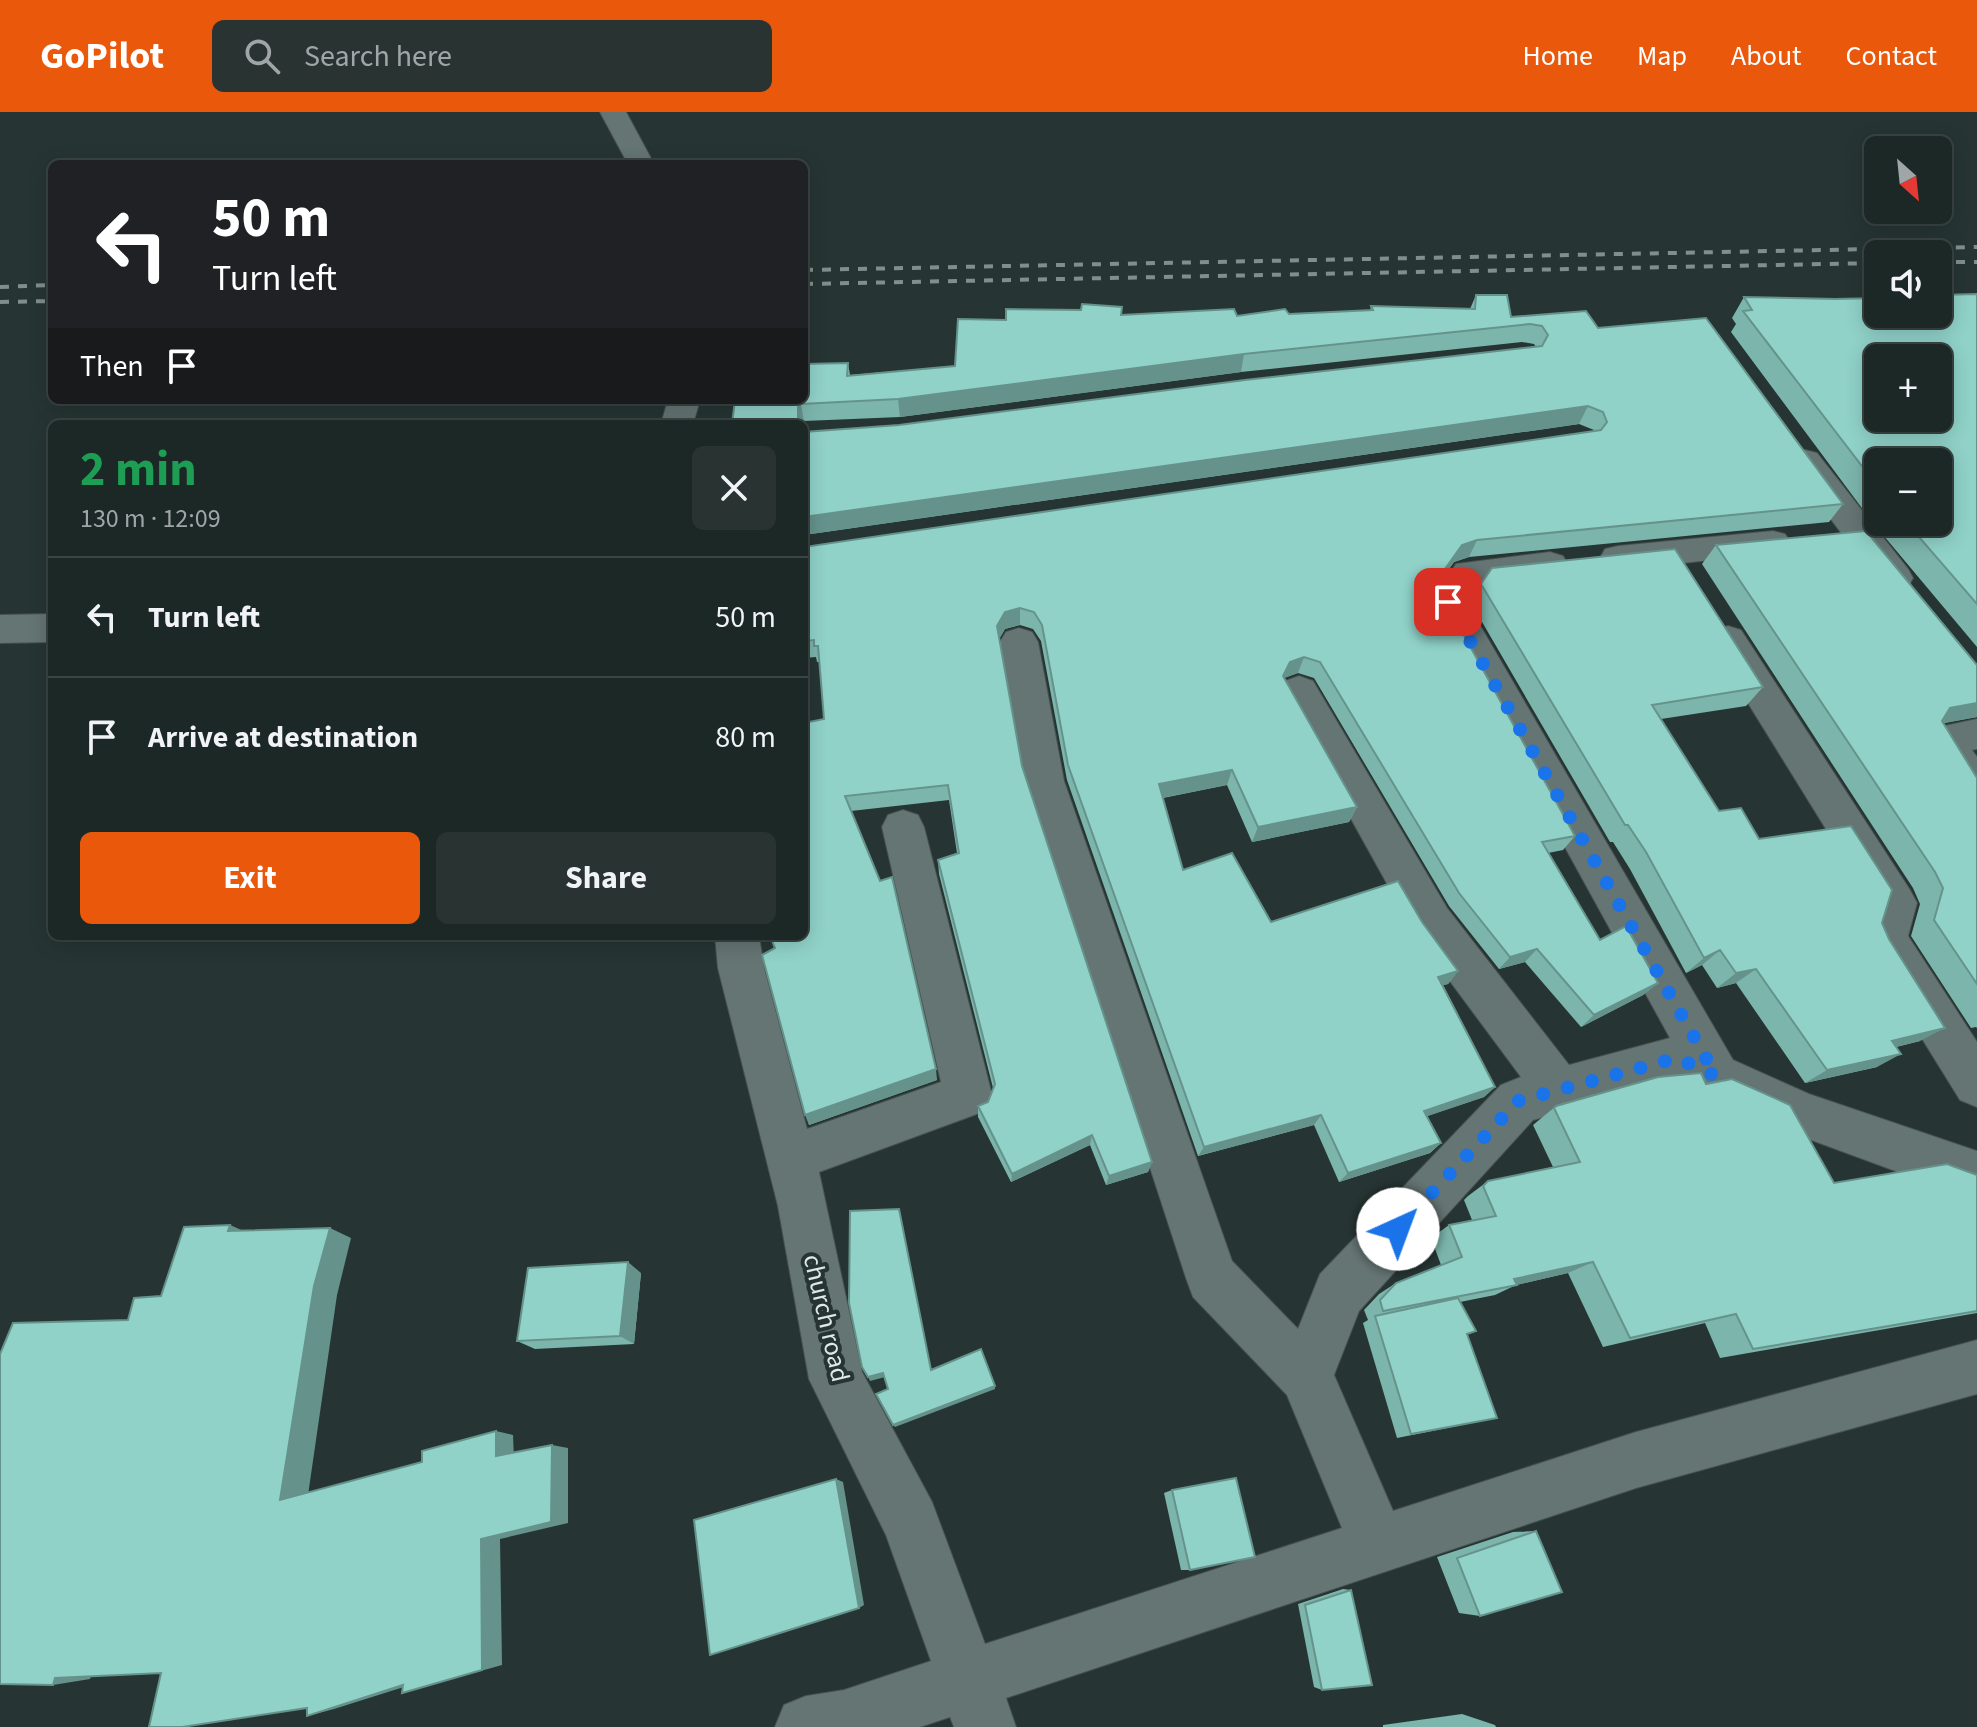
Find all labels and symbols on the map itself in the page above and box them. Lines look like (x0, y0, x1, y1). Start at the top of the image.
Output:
north arrow (1864, 136, 1952, 224)
pin (1414, 568, 1482, 636)
position arrow (1356, 1187, 1440, 1271)
street label: church road (794, 1251, 859, 1386)

